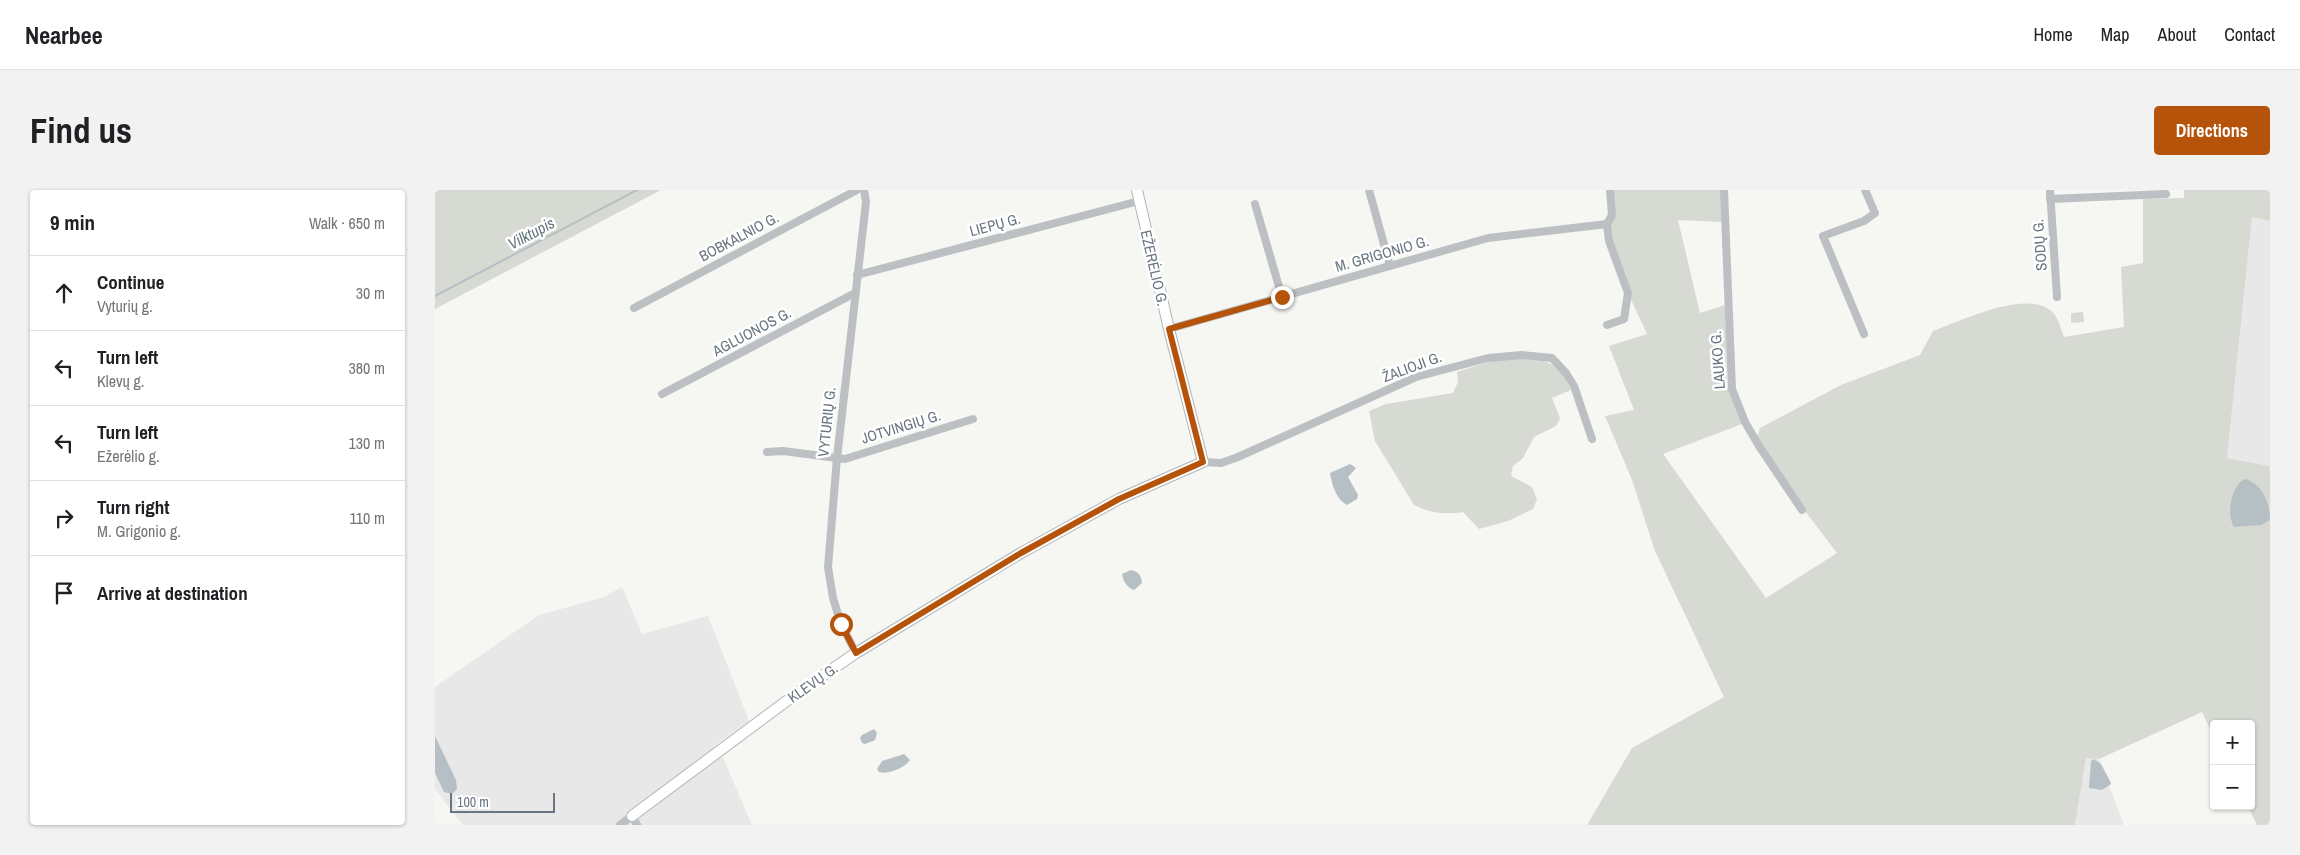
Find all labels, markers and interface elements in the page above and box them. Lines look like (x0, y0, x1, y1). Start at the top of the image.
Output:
text: Nearbee (25, 19, 103, 51)
text: Home (2033, 22, 2073, 47)
text: Map (2101, 22, 2130, 47)
text: About (2158, 22, 2196, 47)
text: Contact (2224, 22, 2275, 47)
button: Directions (2154, 106, 2270, 155)
text: Find us (30, 107, 132, 154)
street label: BOBKALNIO G. (695, 207, 782, 266)
text: 9 min (50, 208, 95, 237)
street label: LIEPŲ G. (967, 208, 1023, 241)
water label: Vilktupis (504, 211, 559, 254)
text: Walk · 650 m (309, 212, 385, 234)
street label: SODŲ G. (2027, 218, 2052, 272)
street label: EŽERĖLIO G. (1136, 228, 1173, 308)
street label: M. GRIGONIO G. (1333, 230, 1431, 277)
text: Continue (97, 269, 165, 295)
icon: ahead (50, 279, 78, 307)
text: 30 m (356, 282, 385, 304)
route end (1271, 286, 1294, 309)
text: Vyturių g. (97, 295, 153, 317)
street label: AGLUONOS G. (708, 302, 795, 362)
street label: LAUKO G. (1705, 330, 1730, 390)
text: Turn left (97, 344, 158, 370)
street label: ŽALIOJI G. (1379, 346, 1444, 387)
icon: left (50, 354, 78, 382)
text: 380 m (349, 357, 385, 379)
text: Klevų g. (97, 370, 144, 392)
street label: VYTURIŲ G. (812, 386, 841, 458)
street label: JOTVINGIŲ G. (859, 404, 943, 449)
text: Turn left (97, 419, 158, 445)
icon: left (50, 429, 78, 457)
text: 130 m (349, 432, 385, 454)
text: Ežerėlio g. (97, 445, 160, 467)
text: Turn right (97, 494, 169, 520)
icon: right (50, 504, 78, 532)
text: 110 m (349, 507, 385, 529)
text: M. Grigonio g. (97, 520, 181, 542)
icon: arrive (50, 579, 78, 607)
text: Arrive at destination (97, 580, 248, 606)
route start (830, 613, 853, 636)
street label: KLEVŲ G. (783, 658, 842, 707)
map controls (2210, 720, 2255, 810)
button: + (2210, 720, 2255, 765)
button: − (2210, 765, 2255, 810)
scale bar (450, 790, 555, 813)
text: 100 m (457, 793, 489, 811)

